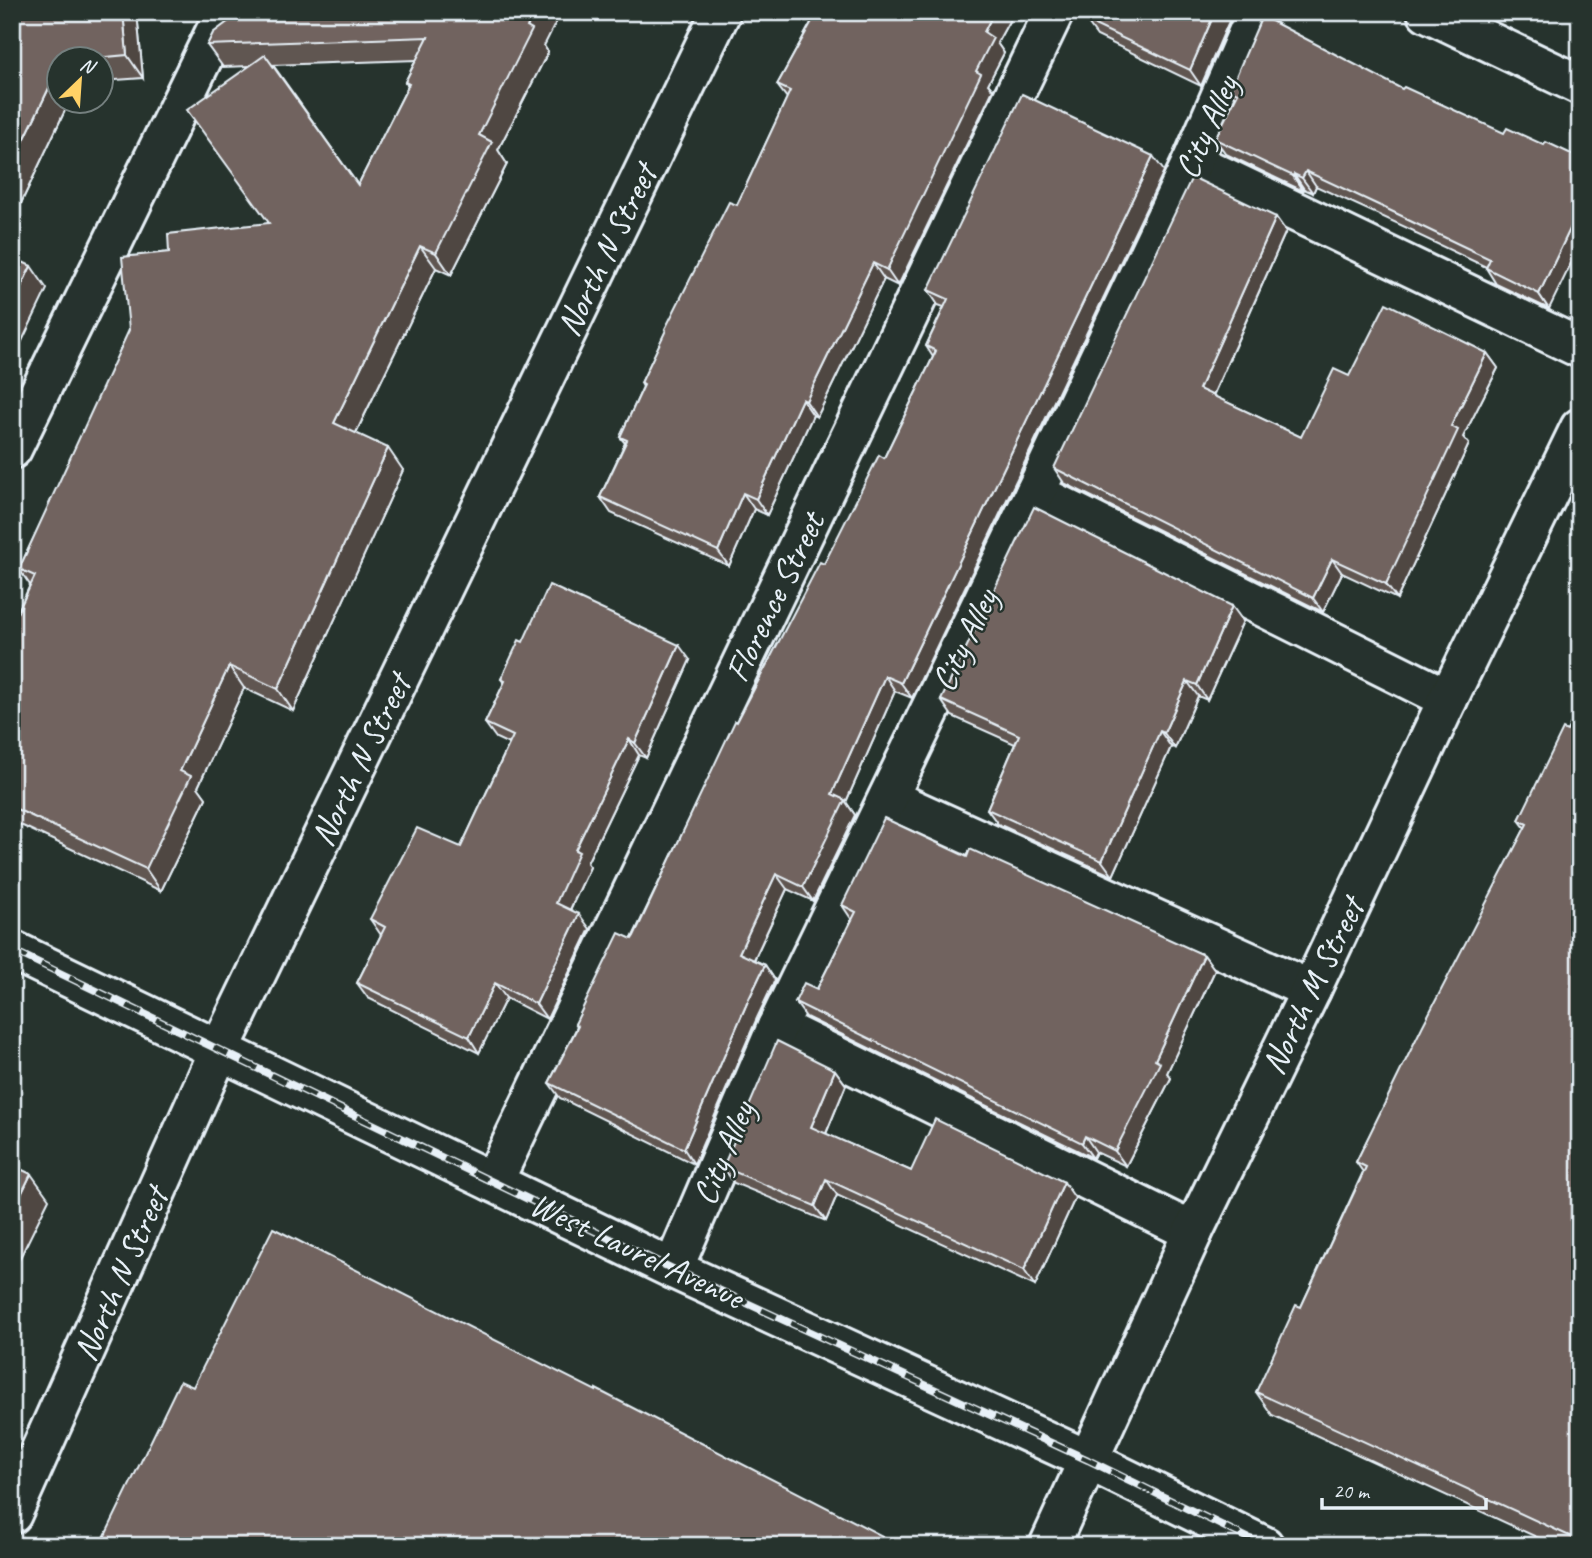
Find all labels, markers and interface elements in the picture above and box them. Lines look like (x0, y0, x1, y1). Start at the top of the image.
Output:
north arrow (46, 46, 116, 116)
text: N (76, 52, 100, 80)
street label: City Alley (1164, 67, 1250, 186)
street label: North N Street (546, 153, 669, 343)
street label: Florence Street (714, 502, 836, 689)
street label: City Alley (921, 580, 1009, 699)
street label: North N Street (300, 663, 423, 853)
street label: North M Street (1250, 887, 1376, 1082)
street label: City Alley (682, 1093, 766, 1212)
street label: North N Street (62, 1177, 180, 1368)
street label: West Laurel Avenue (523, 1181, 753, 1321)
scale bar (1322, 1467, 1487, 1511)
text: 20 m (1333, 1478, 1371, 1504)

